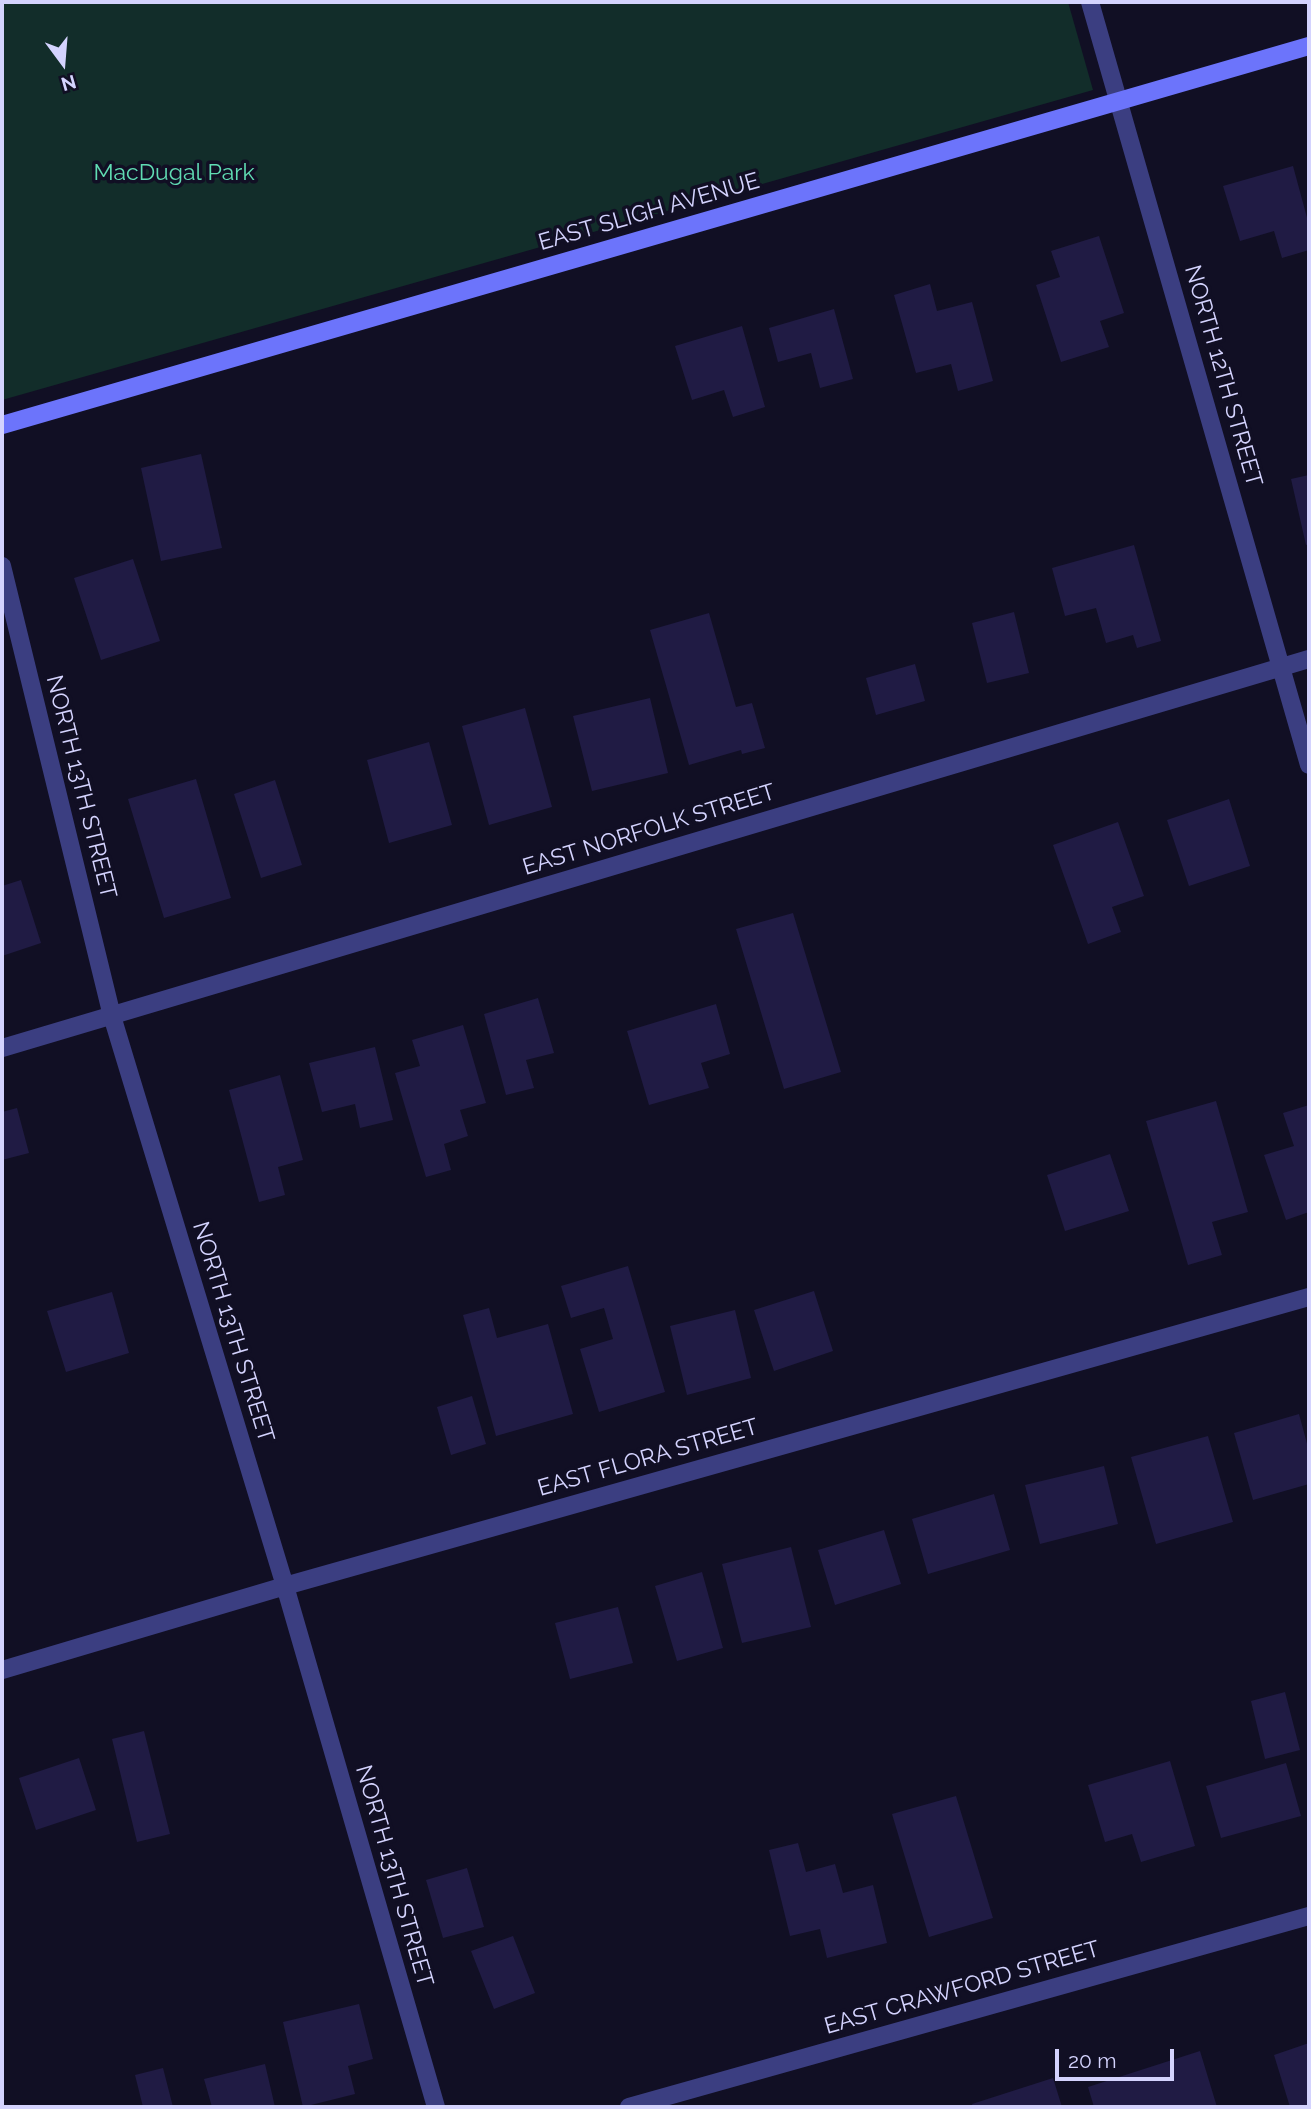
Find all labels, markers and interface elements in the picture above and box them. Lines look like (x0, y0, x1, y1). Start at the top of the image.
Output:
north arrow (28, 28, 98, 98)
text: N (59, 71, 79, 96)
park label: MacDugal Park (93, 159, 255, 187)
street label: EAST SLIGH AVENUE (535, 167, 763, 257)
street label: NORTH 12TH STREET (1178, 262, 1268, 490)
street label: NORTH 13TH STREET (40, 672, 122, 902)
street label: EAST NORFOLK STREET (519, 778, 779, 882)
street label: NORTH 13TH STREET (186, 1218, 280, 1446)
street label: EAST FLORA STREET (535, 1413, 761, 1503)
street label: NORTH 13TH STREET (349, 1762, 439, 1990)
street label: EAST CRAWFORD STREET (821, 1935, 1103, 2041)
scale bar (1059, 2036, 1178, 2080)
text: 20 m (1068, 2048, 1116, 2073)

